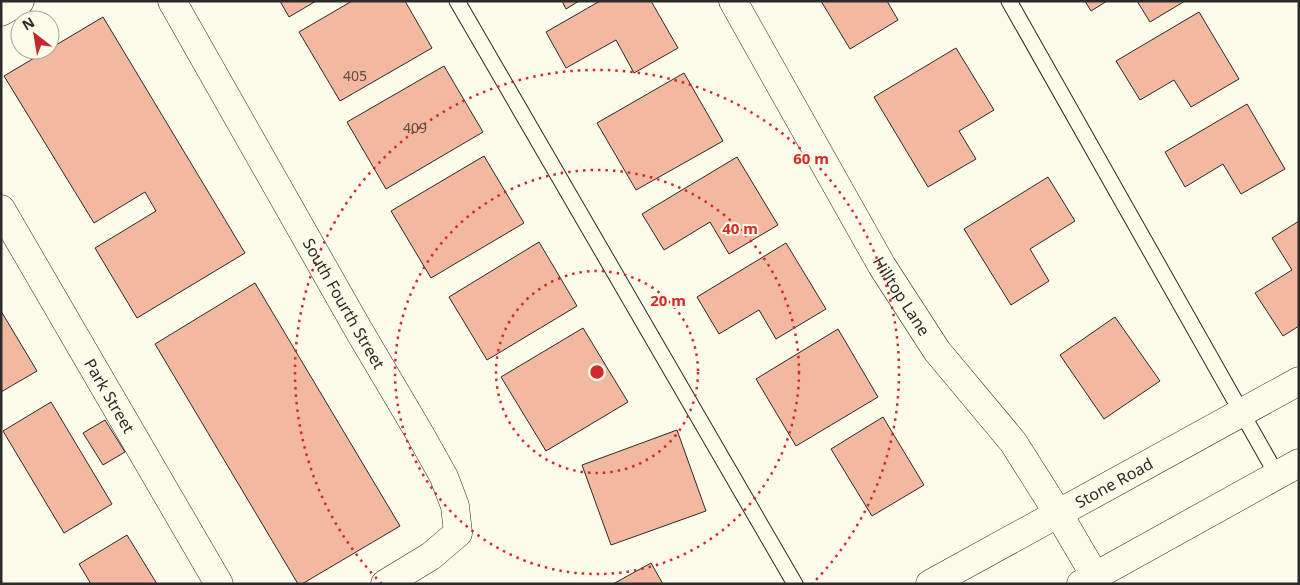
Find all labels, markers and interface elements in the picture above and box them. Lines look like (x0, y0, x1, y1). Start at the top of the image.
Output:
north arrow (10, 10, 60, 60)
text: N (18, 12, 38, 35)
house number: 405 (343, 66, 367, 85)
house number: 409 (403, 118, 427, 137)
text: 60 m (793, 148, 829, 168)
text: 40 m (722, 218, 758, 238)
street label: South Fourth Street (298, 234, 390, 373)
street label: Hilltop Lane (868, 253, 935, 340)
text: 20 m (650, 290, 686, 310)
street label: Park Street (79, 354, 140, 437)
centre of rings (588, 363, 606, 381)
street label: Stone Road (1071, 452, 1157, 513)

